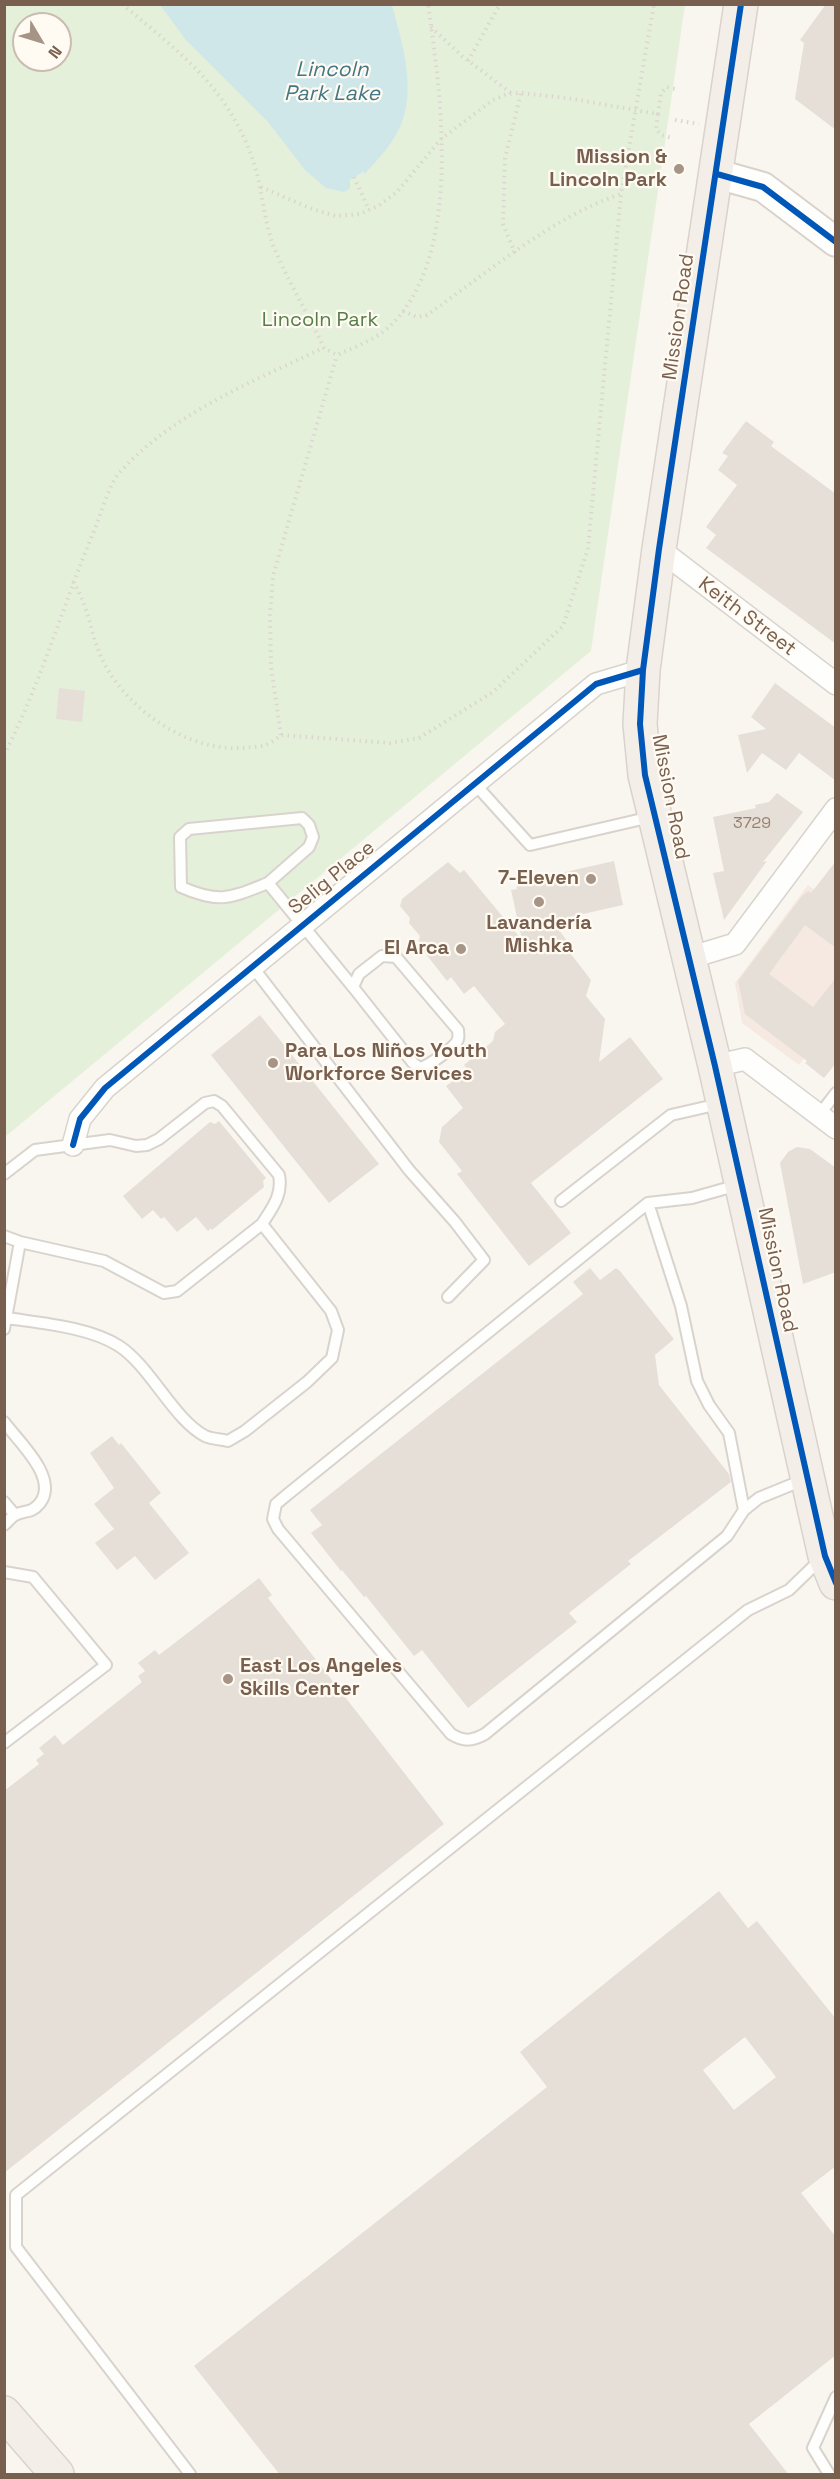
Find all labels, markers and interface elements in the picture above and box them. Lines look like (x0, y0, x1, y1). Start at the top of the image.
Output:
north arrow (12, 12, 72, 72)
text: N (43, 41, 67, 63)
water label: Lincoln Park Lake (284, 57, 380, 107)
place label: Mission & Lincoln Park (549, 146, 667, 193)
marker: Mission & Lincoln Park (672, 162, 686, 176)
street label: Mission Road (658, 252, 700, 382)
park label: Lincoln Park (262, 309, 378, 333)
street label: Keith Street (693, 572, 801, 662)
street label: Mission Road (646, 732, 694, 862)
house number: 3729 (733, 814, 771, 834)
street label: Selig Place (284, 836, 380, 920)
place label: 7-Eleven (498, 867, 579, 891)
marker: 7-Eleven (584, 872, 598, 886)
marker: Lavandería Mishka (532, 895, 546, 909)
place label: Lavandería Mishka (486, 912, 592, 959)
place label: El Arca (384, 937, 449, 961)
marker: El Arca (454, 942, 468, 956)
place label: Para Los Niños Youth Workforce Services (285, 1040, 487, 1087)
marker: Para Los Niños Youth Workforce Services (266, 1056, 280, 1070)
street label: Mission Road (752, 1205, 802, 1335)
place label: East Los Angeles Skills Center (240, 1655, 402, 1702)
marker: East Los Angeles Skills Center (221, 1672, 235, 1686)

